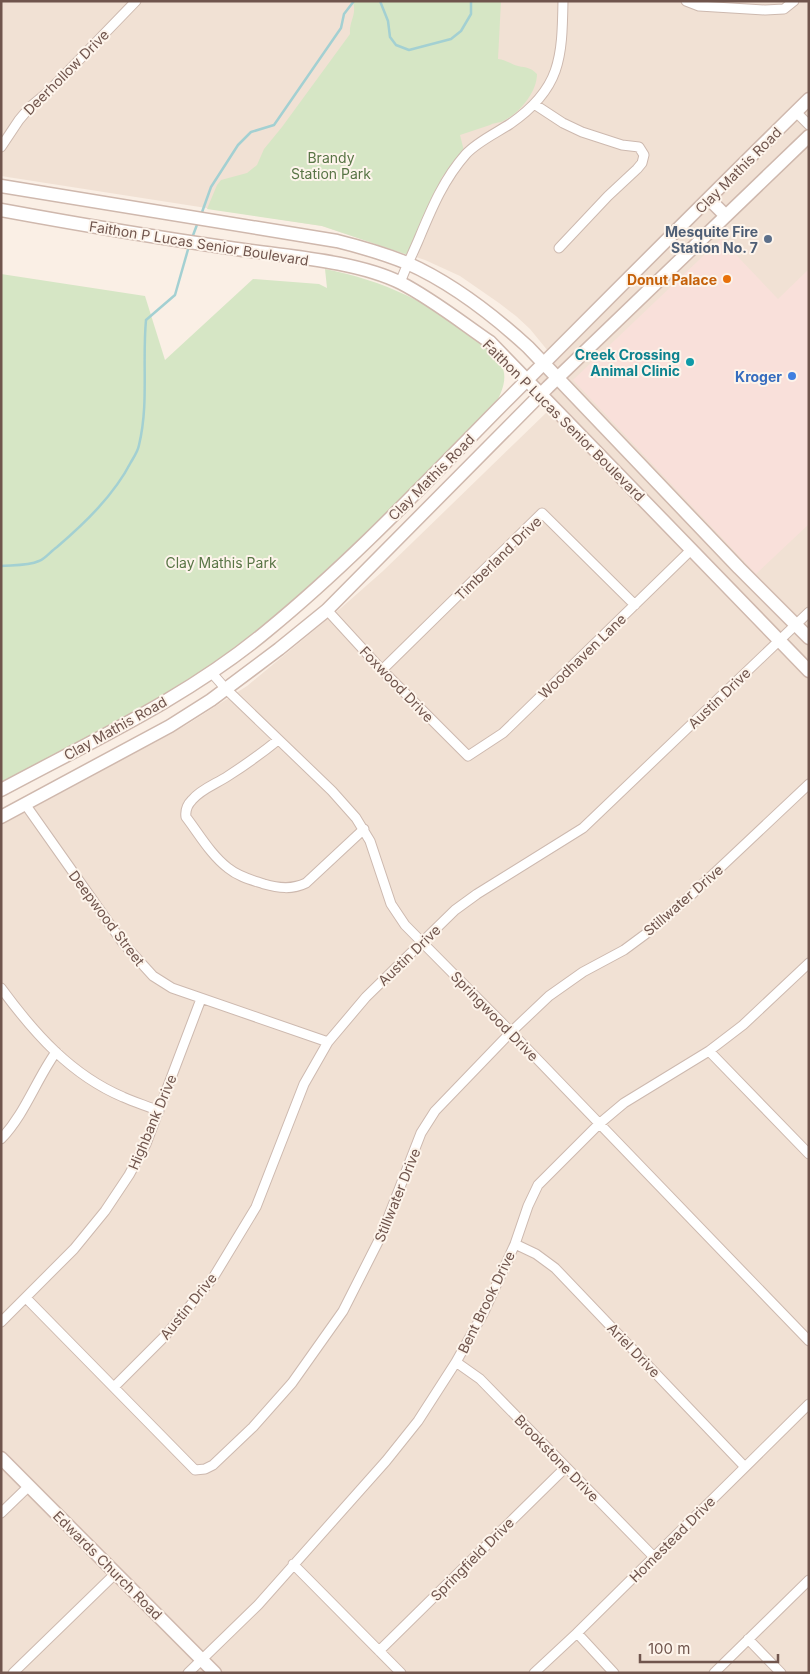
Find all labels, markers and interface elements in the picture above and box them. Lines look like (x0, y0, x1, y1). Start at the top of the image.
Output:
street label: Deerhollow Drive (20, 26, 112, 118)
street label: Clay Mathis Road (691, 123, 785, 217)
park label: Brandy Station Park (291, 149, 371, 182)
street label: Faithon P Lucas Senior Boulevard (88, 217, 310, 269)
place label: Mesquite Fire Station No. 7 (665, 223, 758, 256)
marker: Mesquite Fire Station No. 7 (762, 233, 774, 245)
place label: Donut Palace (627, 271, 717, 288)
marker: Donut Palace (721, 273, 733, 285)
street label: Faithon P Lucas Senior Boulevard (480, 336, 648, 504)
place label: Creek Crossing Animal Clinic (575, 346, 680, 379)
marker: Creek Crossing Animal Clinic (684, 356, 696, 368)
place label: Kroger (735, 368, 782, 385)
marker: Kroger (786, 370, 798, 382)
street label: Clay Mathis Road (384, 430, 478, 524)
street label: Timberland Drive (451, 512, 545, 604)
park label: Clay Mathis Park (165, 554, 277, 571)
street label: Woodhaven Lane (535, 610, 629, 702)
street label: Foxwood Drive (357, 643, 437, 725)
street label: Austin Drive (684, 664, 754, 732)
street label: Clay Mathis Road (61, 693, 169, 763)
street label: Stillwater Drive (640, 861, 726, 939)
street label: Deepwood Street (66, 867, 149, 969)
street label: Austin Drive (374, 921, 444, 989)
street label: Springwood Drive (448, 967, 542, 1065)
street label: Highbank Drive (124, 1072, 180, 1172)
street label: Stillwater Drive (370, 1146, 424, 1244)
street label: Bent Brook Drive (454, 1248, 518, 1356)
street label: Austin Drive (156, 1269, 220, 1343)
street label: Ariel Drive (604, 1319, 664, 1381)
street label: Brookstone Drive (511, 1411, 603, 1505)
street label: Homestead Drive (626, 1493, 718, 1585)
street label: Edwards Church Road (50, 1507, 166, 1623)
street label: Springfield Drive (427, 1514, 517, 1604)
scale bar (640, 1632, 778, 1664)
text: 100 m (648, 1639, 690, 1658)

